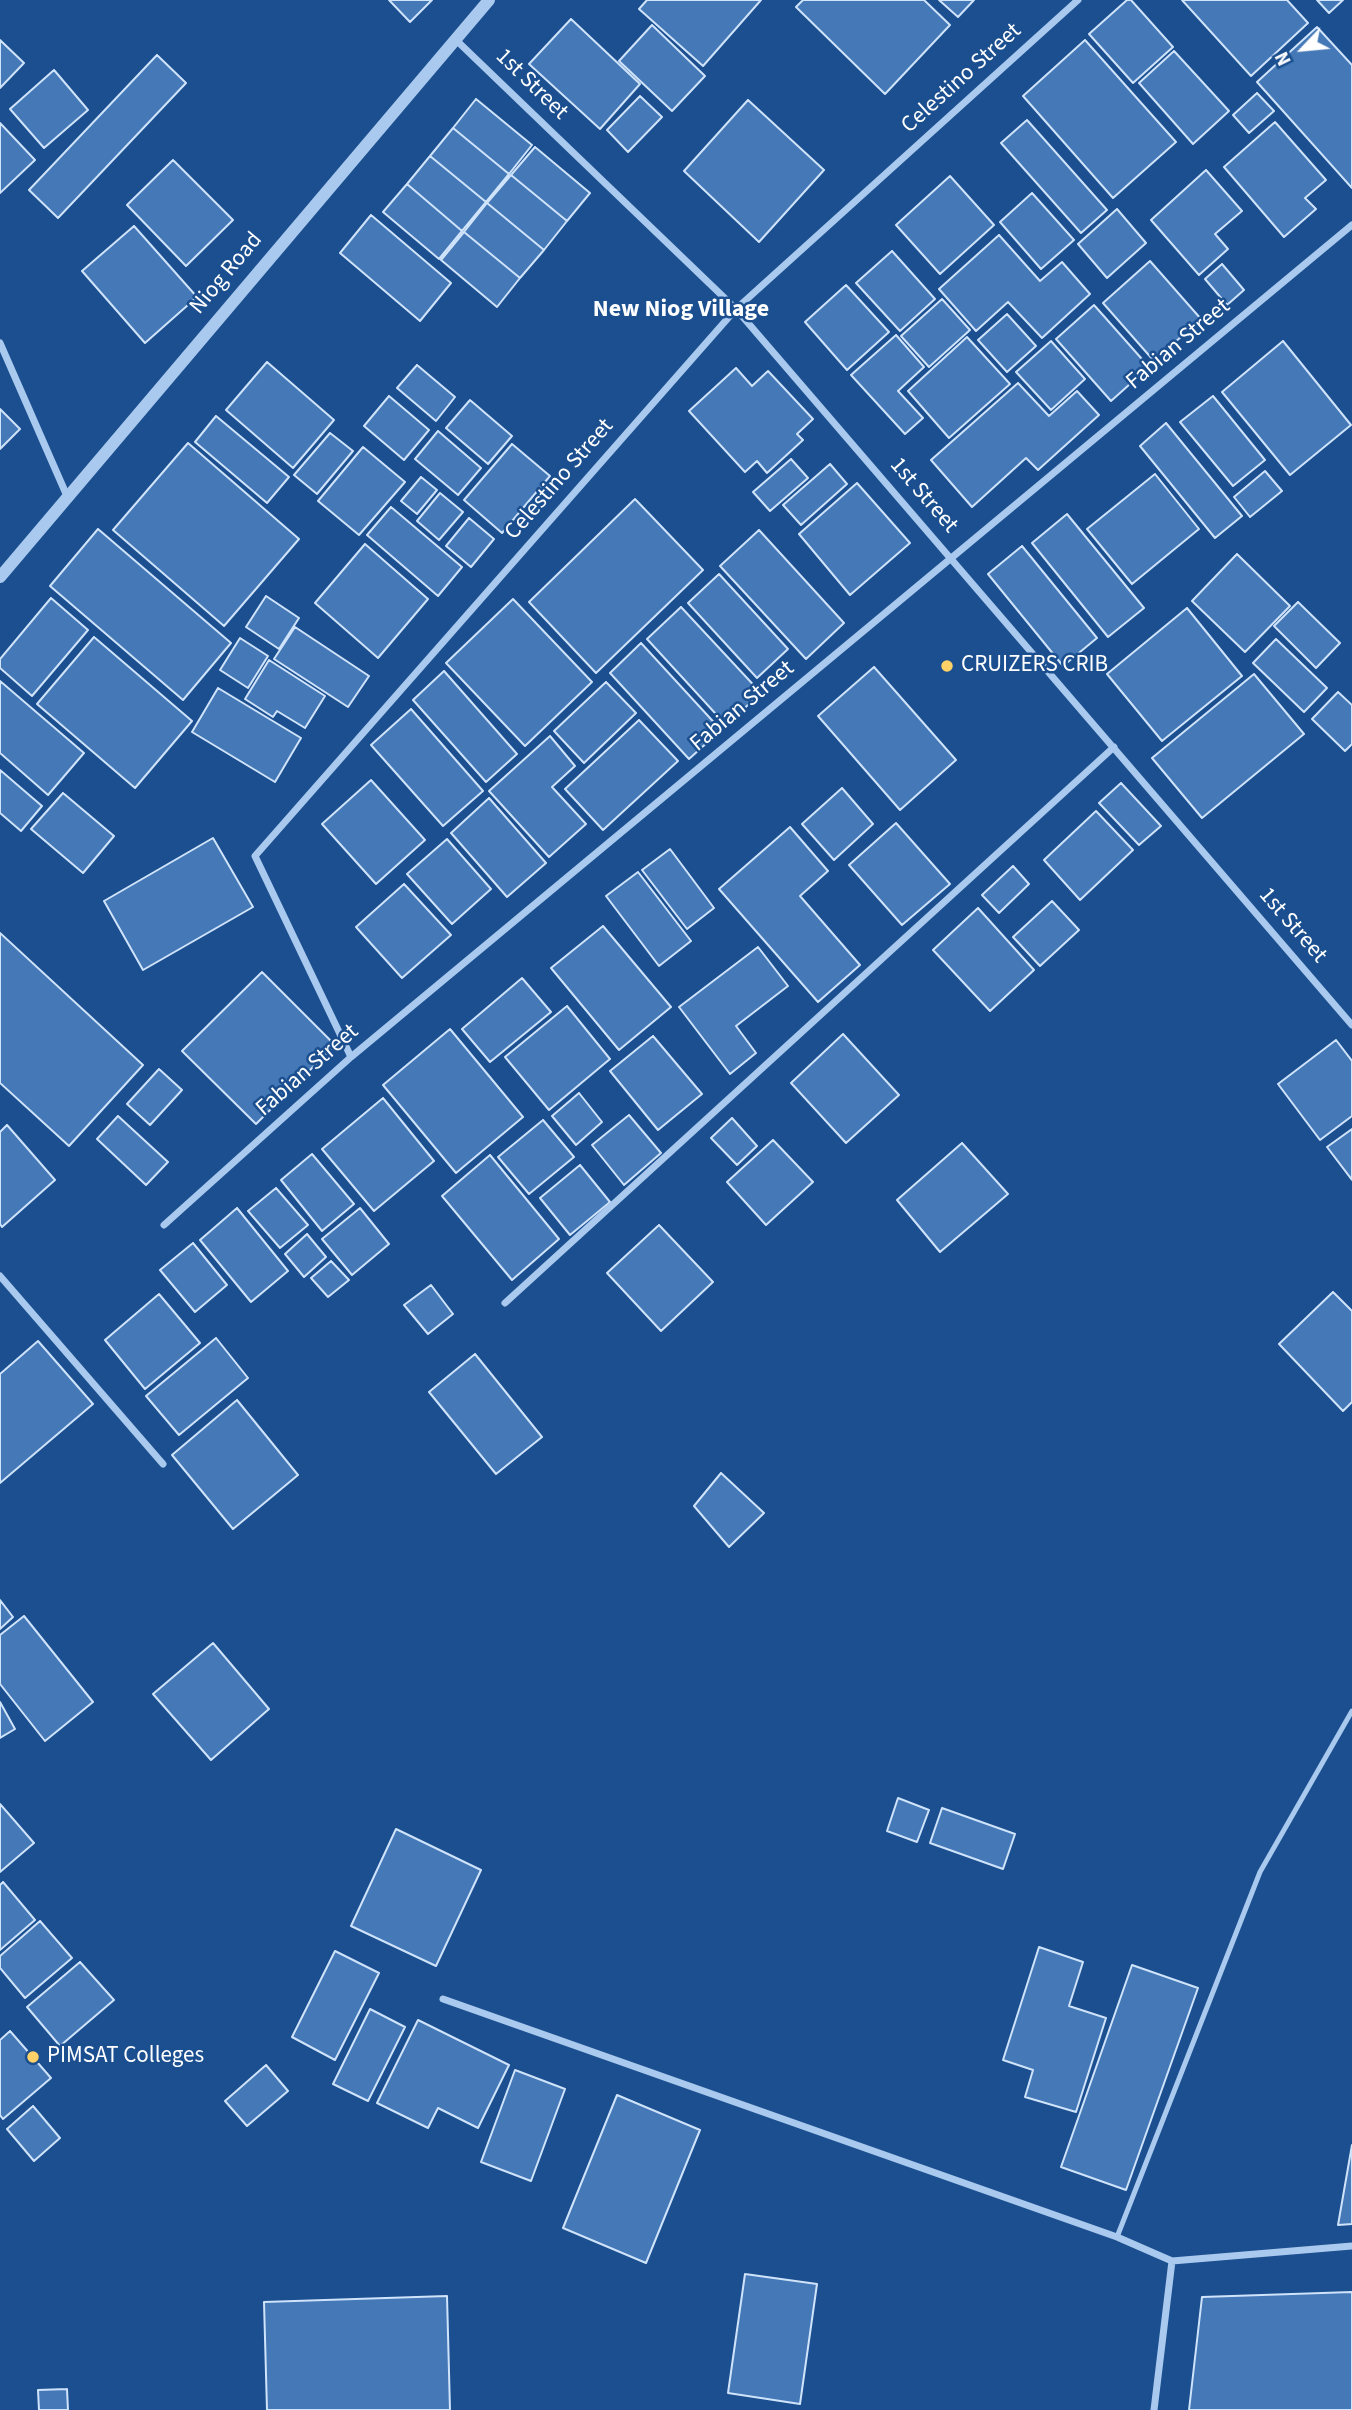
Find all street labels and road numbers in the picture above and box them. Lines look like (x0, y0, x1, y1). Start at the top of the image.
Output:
street label: Celestino Street (896, 18, 1028, 140)
street label: 1st Street (489, 44, 573, 126)
street label: Niog Road (185, 227, 269, 321)
street label: Fabian Street (1122, 294, 1236, 396)
street label: Celestino Street (500, 414, 620, 546)
street label: 1st Street (883, 453, 963, 539)
street label: Fabian Street (686, 656, 800, 758)
street label: 1st Street (1252, 883, 1332, 969)
street label: Fabian Street (251, 1019, 365, 1123)

